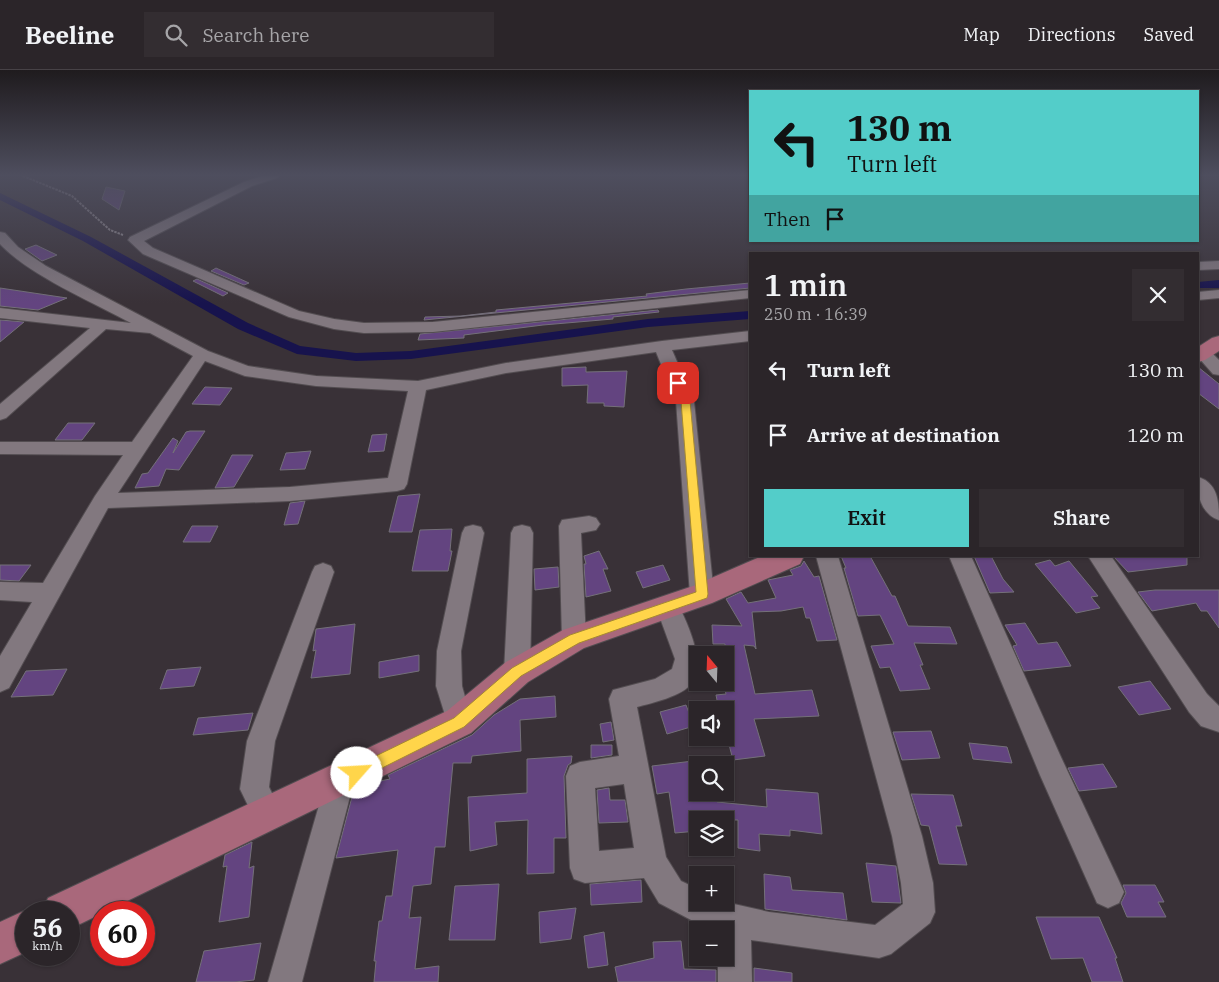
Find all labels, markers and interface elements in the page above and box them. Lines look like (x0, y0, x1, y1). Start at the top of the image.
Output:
search box (144, 12, 494, 57)
text: Beeline (25, 19, 114, 51)
icon: search (162, 21, 190, 49)
text: Search here (202, 23, 309, 47)
text: Map (963, 23, 1000, 46)
text: Directions (1028, 23, 1116, 46)
text: Saved (1144, 23, 1194, 46)
text: 130 m (847, 105, 952, 151)
icon: left (764, 110, 829, 175)
text: Turn left (847, 149, 937, 178)
icon: arrive (821, 205, 849, 233)
text: Then (764, 207, 811, 231)
text: 1 min (764, 265, 847, 304)
button: close (1132, 269, 1184, 321)
text: 250 m · 16:39 (764, 304, 867, 324)
icon: left (764, 356, 792, 384)
text: Turn left (807, 358, 890, 382)
text: 130 m (1127, 358, 1184, 382)
pin (657, 362, 699, 404)
icon: arrive (664, 369, 692, 397)
icon: arrive (764, 421, 792, 449)
text: Arrive at destination (807, 423, 1000, 447)
text: 120 m (1127, 423, 1184, 447)
button: Exit (764, 489, 969, 547)
button: Share (979, 489, 1184, 547)
north arrow (689, 646, 734, 691)
map controls (689, 646, 734, 966)
button: sound (689, 701, 734, 746)
position arrow (330, 746, 382, 798)
button: search (689, 756, 734, 801)
button: layers (689, 811, 734, 856)
button: + (689, 866, 734, 911)
speed limit sign: 60 (90, 901, 155, 966)
text: 56 (32, 911, 63, 944)
button: − (689, 921, 734, 966)
text: km/h (32, 938, 63, 953)

